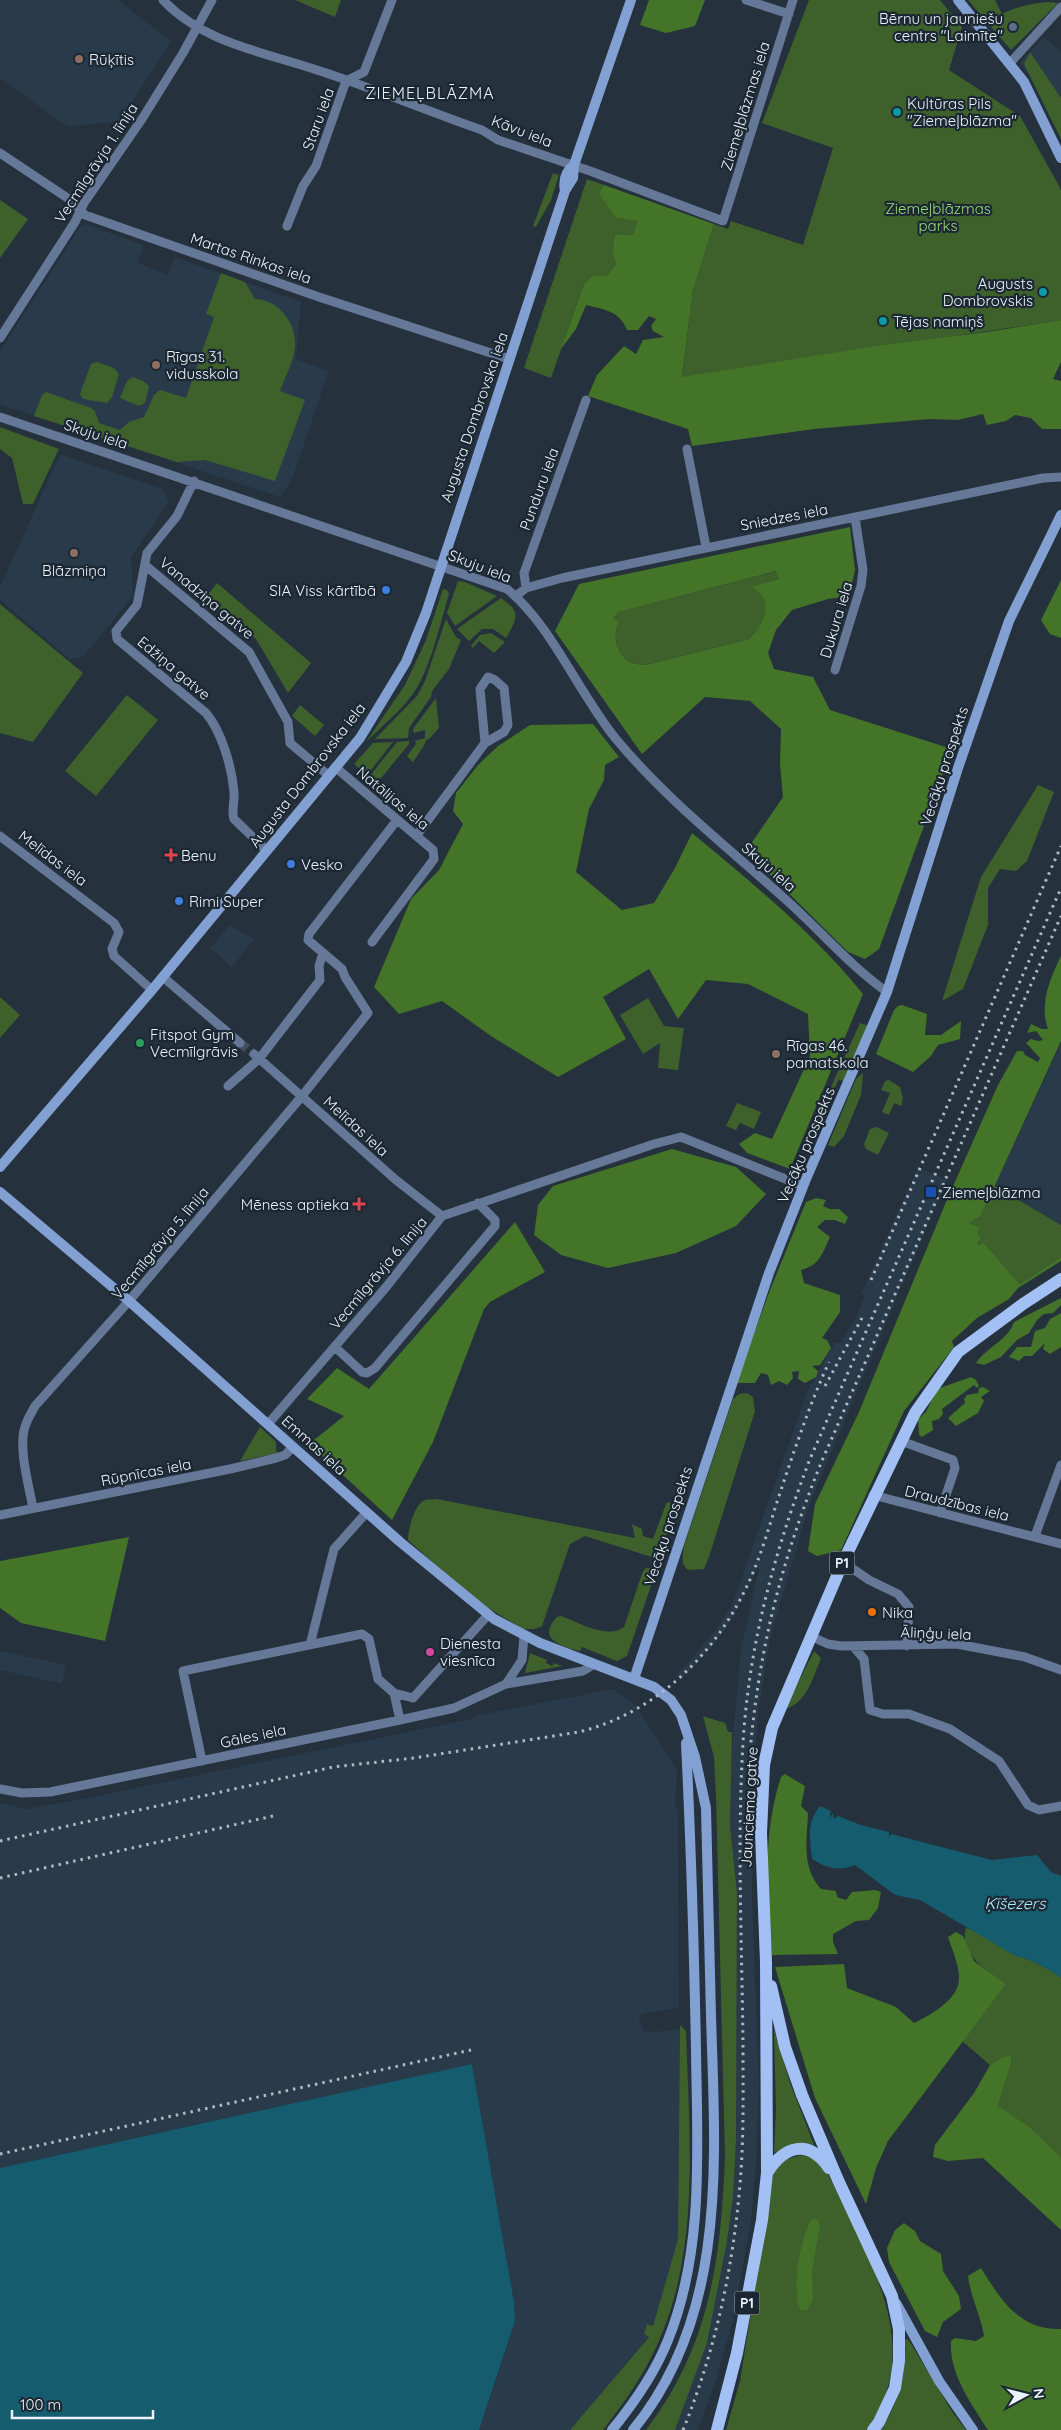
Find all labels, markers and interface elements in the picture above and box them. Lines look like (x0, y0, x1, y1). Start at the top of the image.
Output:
place label: Bērnu un jauniešu centrs "Laimīte" (879, 9, 1003, 45)
marker: Bērnu un jauniešu centrs "Laimīte" (1007, 21, 1019, 33)
street label: Ziemeļblāzmas iela (716, 39, 774, 173)
place label: Rūķītis (89, 50, 134, 69)
marker: Rūķītis (73, 53, 85, 65)
district label: ZIEMEĻBLĀZMA (365, 83, 495, 103)
street label: Staru iela (298, 85, 338, 153)
place label: Kultūras Pils "Ziemeļblāzma" (907, 94, 1017, 130)
street label: Vecmīlgrāvja 1. līnija (50, 99, 142, 227)
marker: Kultūras Pils "Ziemeļblāzma" (891, 106, 903, 118)
street label: Kāvu iela (489, 111, 555, 151)
park label: Ziemeļblāzmas parks (885, 199, 991, 235)
street label: Martas Rinkas iela (188, 228, 314, 288)
place label: Augusts Dombrovskis (943, 274, 1033, 310)
marker: Augusts Dombrovskis (1037, 286, 1049, 298)
place label: Tējas namiņš (893, 312, 983, 331)
marker: Tējas namiņš (877, 315, 889, 327)
street label: Augusta Dombrovska iela (436, 330, 512, 504)
place label: Rīgas 31. vidusskola (166, 347, 238, 383)
marker: Rīgas 31. vidusskola (150, 359, 162, 371)
street label: Skuju iela (62, 415, 130, 453)
street label: Punduru iela (515, 445, 563, 533)
street label: Sniedzes iela (739, 499, 829, 535)
street label: Skuju iela (446, 545, 514, 587)
marker: Blāzmiņa (68, 547, 80, 559)
street label: Vanadziņa gatve (156, 553, 258, 643)
place label: Blāzmiņa (42, 561, 106, 580)
street label: Dukura iela (815, 580, 857, 660)
place label: SIA Viss kārtībā (269, 581, 376, 600)
marker: SIA Viss kārtībā (380, 584, 392, 596)
street label: Edžiņa gatve (134, 632, 214, 704)
street label: Augusta Dombrovska iela (245, 699, 369, 851)
street label: Vecāķu prospekts (916, 704, 972, 828)
street label: Natālijas iela (353, 762, 433, 834)
street label: Melīdas iela (15, 826, 91, 890)
street label: Skuju iela (738, 838, 800, 896)
place label: Benu (181, 846, 216, 865)
marker: Benu (165, 849, 177, 861)
place label: Vesko (301, 855, 343, 874)
marker: Vesko (285, 858, 297, 870)
place label: Rimi Super (189, 892, 264, 911)
marker: Rimi Super (173, 895, 185, 907)
place label: Fitspot Gym Vecmīlgrāvis (150, 1025, 238, 1061)
place label: Rīgas 46. pamatskola (786, 1036, 869, 1072)
marker: Fitspot Gym Vecmīlgrāvis (134, 1037, 146, 1049)
marker: Rīgas 46. pamatskola (770, 1048, 782, 1060)
street label: Vecāķu prospekts (773, 1084, 839, 1206)
street label: Melīdas iela (320, 1092, 392, 1160)
street label: Vecmīlgrāvja 5. līnija (107, 1183, 213, 1303)
place label: Ziemeļblāzma (942, 1183, 1041, 1202)
marker: Ziemeļblāzma (924, 1185, 938, 1199)
place label: Mēness aptieka (241, 1195, 349, 1214)
marker: Mēness aptieka (353, 1198, 365, 1210)
street label: Vecmīlgrāvja 6. līnija (325, 1213, 431, 1333)
street label: Emmas iela (278, 1411, 350, 1479)
street label: Rūpnīcas iela (99, 1454, 193, 1490)
street label: Vecāķu prospekts (640, 1464, 696, 1588)
street label: Draudzības iela (903, 1481, 1011, 1525)
road number: P1 (830, 1552, 854, 1575)
place label: Nika (882, 1603, 913, 1622)
marker: Nika (866, 1606, 878, 1618)
street label: Āliņģu iela (900, 1622, 972, 1644)
place label: Dienesta viesnīca (440, 1634, 501, 1670)
marker: Dienesta viesnīca (424, 1646, 436, 1658)
street label: Gāles iela (218, 1720, 288, 1752)
street label: Jaunciema gatve (736, 1746, 762, 1868)
water label: Ķīšezers (985, 1893, 1047, 1913)
road number: P1 (734, 2292, 760, 2314)
north arrow (1001, 2370, 1051, 2420)
text: N (1029, 2387, 1048, 2400)
scale bar (12, 2388, 154, 2420)
text: 100 m (20, 2395, 61, 2414)

